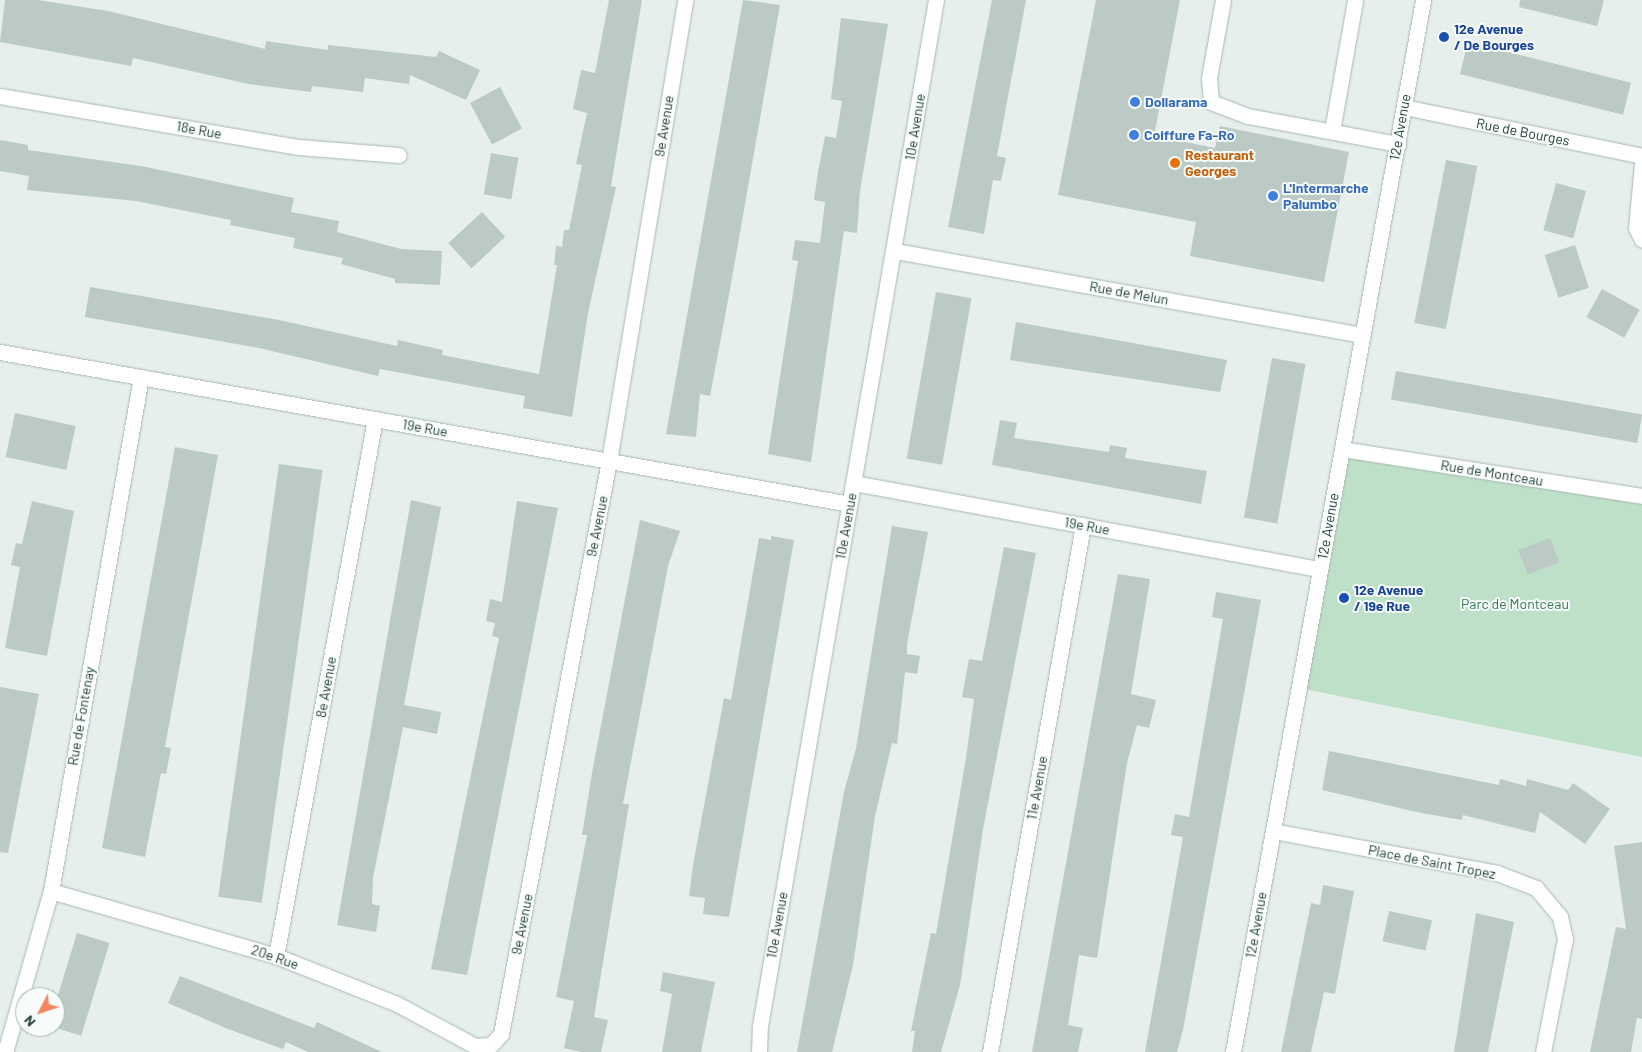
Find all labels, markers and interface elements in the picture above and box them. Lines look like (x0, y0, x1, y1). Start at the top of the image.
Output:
place label: 12e Avenue / De Bourges (1454, 21, 1534, 54)
marker: 12e Avenue / De Bourges (1438, 31, 1450, 43)
street label: 10e Avenue (901, 92, 929, 162)
street label: 12e Avenue (1386, 92, 1414, 162)
street label: 9e Avenue (651, 94, 677, 158)
place label: Dollarama (1145, 94, 1207, 110)
marker: Dollarama (1129, 96, 1141, 108)
street label: Rue de Bourges (1475, 115, 1571, 149)
street label: 18e Rue (175, 118, 223, 142)
place label: Coiffure Fa-Ro (1144, 127, 1235, 143)
marker: Coiffure Fa-Ro (1128, 129, 1140, 141)
place label: Restaurant Georges (1185, 147, 1254, 180)
marker: Restaurant Georges (1169, 157, 1181, 169)
place label: L'Intermarche Palumbo (1283, 180, 1369, 212)
marker: L'Intermarche Palumbo (1267, 190, 1279, 202)
street label: Rue de Melun (1088, 278, 1170, 308)
street label: 19e Rue (401, 416, 449, 440)
street label: Rue de Montceau (1440, 457, 1544, 489)
street label: 10e Avenue (832, 491, 860, 561)
street label: 12e Avenue (1314, 491, 1342, 561)
street label: 9e Avenue (583, 494, 611, 558)
street label: 19e Rue (1063, 514, 1111, 538)
place label: 12e Avenue / 19e Rue (1354, 582, 1423, 614)
marker: 12e Avenue / 19e Rue (1338, 592, 1350, 604)
park label: Parc de Montceau (1461, 596, 1569, 612)
street label: 8e Avenue (312, 655, 340, 719)
street label: Rue de Fontenay (64, 665, 98, 767)
street label: 11e Avenue (1023, 755, 1051, 821)
street label: Place de Saint Tropez (1367, 841, 1497, 883)
street label: 10e Avenue (763, 890, 791, 960)
street label: 12e Avenue (1242, 890, 1270, 960)
street label: 9e Avenue (508, 892, 536, 956)
street label: 20e Rue (249, 941, 301, 973)
north arrow (15, 987, 65, 1037)
text: N (20, 1012, 39, 1031)

